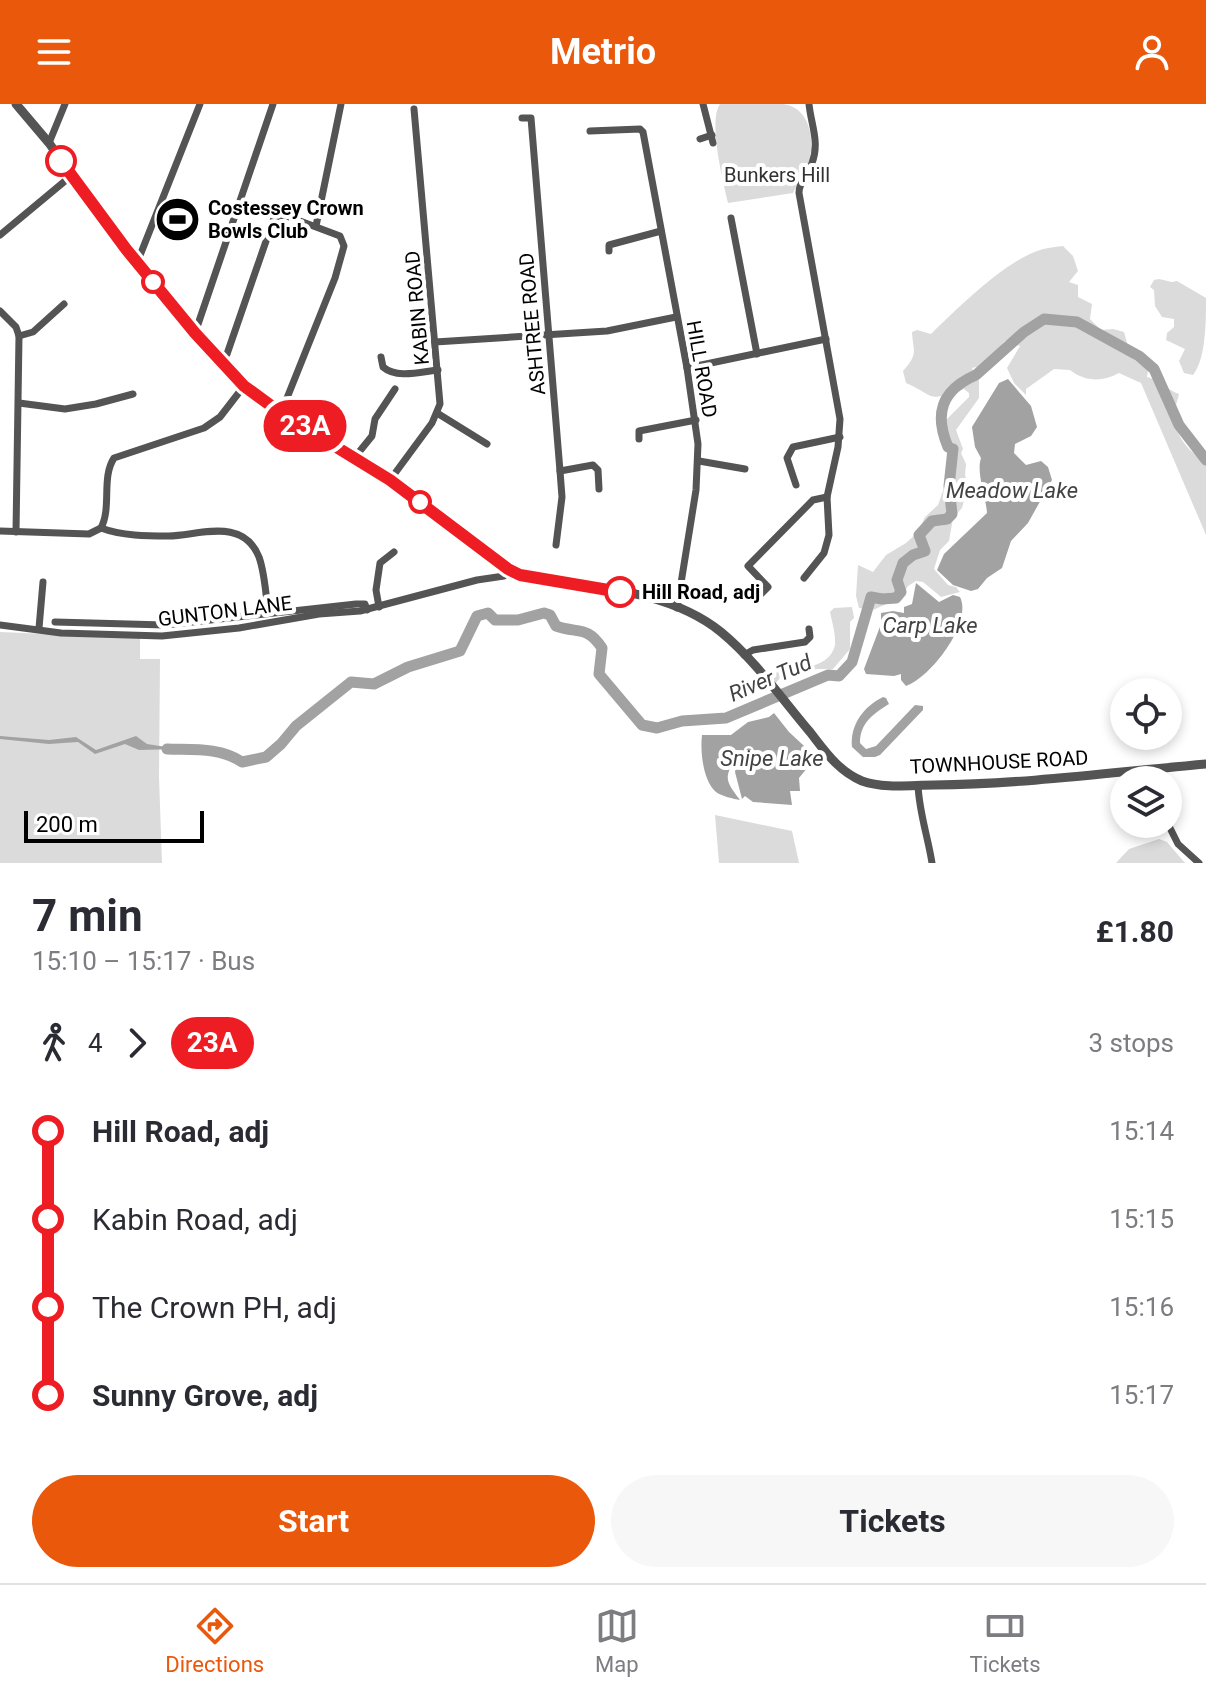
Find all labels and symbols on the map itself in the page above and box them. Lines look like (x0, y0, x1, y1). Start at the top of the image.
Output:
unlabelled marker (46, 146, 76, 176)
park label: Bunkers Hill (724, 163, 830, 187)
sports icon: Costessey Crown Bowls Club (153, 196, 201, 244)
place label: Costessey Crown Bowls Club (208, 196, 364, 243)
street label: KABIN ROAD (400, 250, 434, 366)
street label: ASHTREE ROAD (514, 252, 550, 396)
unlabelled marker (142, 271, 164, 293)
street label: HILL ROAD (682, 319, 722, 419)
line badge: 23A (259, 400, 351, 452)
water label: Meadow Lake (946, 478, 1078, 503)
unlabelled marker (409, 491, 431, 513)
marker: Hill Road, adj (605, 577, 635, 607)
place label: Hill Road, adj (642, 580, 760, 604)
street label: GUNTON LANE (157, 591, 293, 631)
water label: Carp Lake (882, 613, 978, 638)
water label: River Tud (725, 649, 816, 707)
street label: TOWNHOUSE ROAD (909, 745, 1089, 779)
water label: Snipe Lake (720, 746, 824, 771)
scale bar (24, 807, 204, 843)

